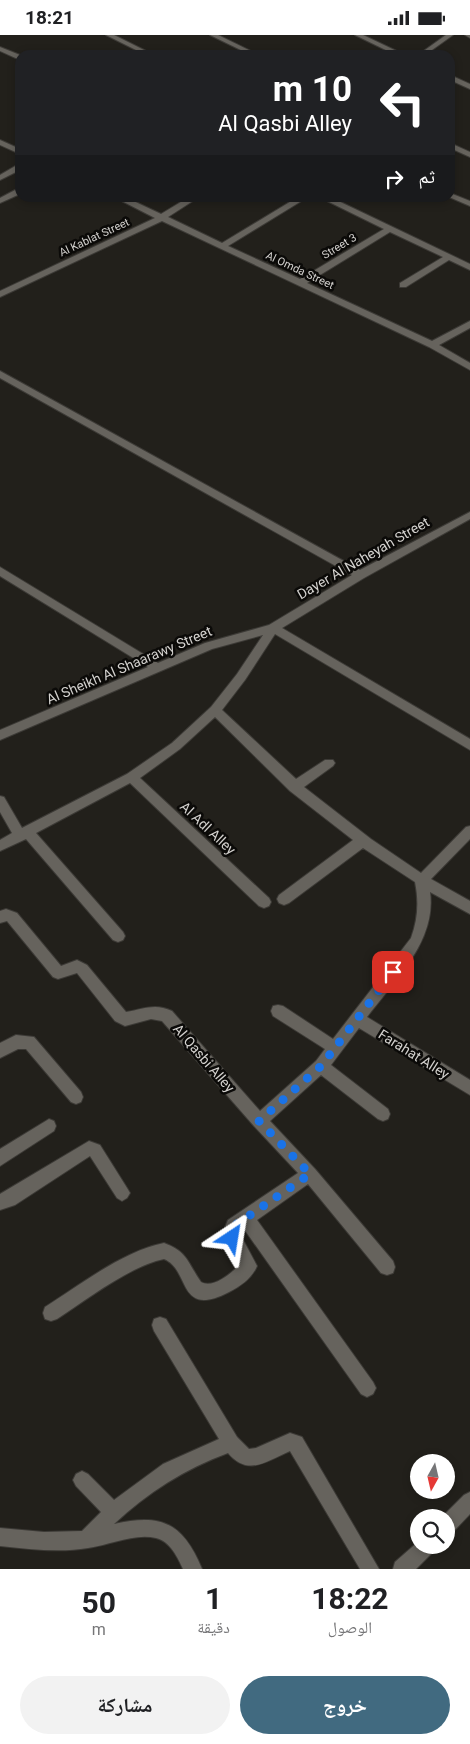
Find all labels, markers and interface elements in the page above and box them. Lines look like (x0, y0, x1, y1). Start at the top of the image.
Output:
text: 18:21 (25, 6, 74, 29)
text: 10 m (273, 69, 352, 110)
icon: left (370, 70, 435, 135)
text: Al Qasbi Alley (218, 111, 352, 136)
icon: right (380, 165, 408, 193)
text: ثم (418, 165, 435, 188)
street label: Al Kablat Street (57, 215, 132, 259)
street label: Street 3 (320, 231, 359, 262)
street label: Al Omda Street (264, 249, 336, 292)
street label: Dayer Al Naheyah Street (294, 513, 432, 602)
street label: Al Sheikh Al Shaarawy Street (44, 623, 214, 707)
street label: Al Adl Alley (177, 798, 239, 858)
pin (372, 951, 414, 993)
icon: arrive (379, 958, 407, 986)
street label: Al Qasbi Alley (170, 1021, 238, 1096)
street label: Farahat Alley (376, 1026, 453, 1082)
position arrow (205, 1211, 257, 1263)
north arrow (410, 1454, 455, 1499)
map controls (410, 1454, 455, 1554)
button: search (410, 1509, 455, 1554)
text: 1 (205, 1581, 222, 1616)
text: 18:22 (311, 1581, 389, 1616)
text: 50 (81, 1585, 116, 1620)
text: دقيقة (197, 1618, 230, 1637)
text: الوصول (328, 1618, 372, 1637)
text: m (92, 1620, 106, 1639)
button: مشاركة (20, 1676, 230, 1734)
button: خروج (240, 1676, 450, 1734)

